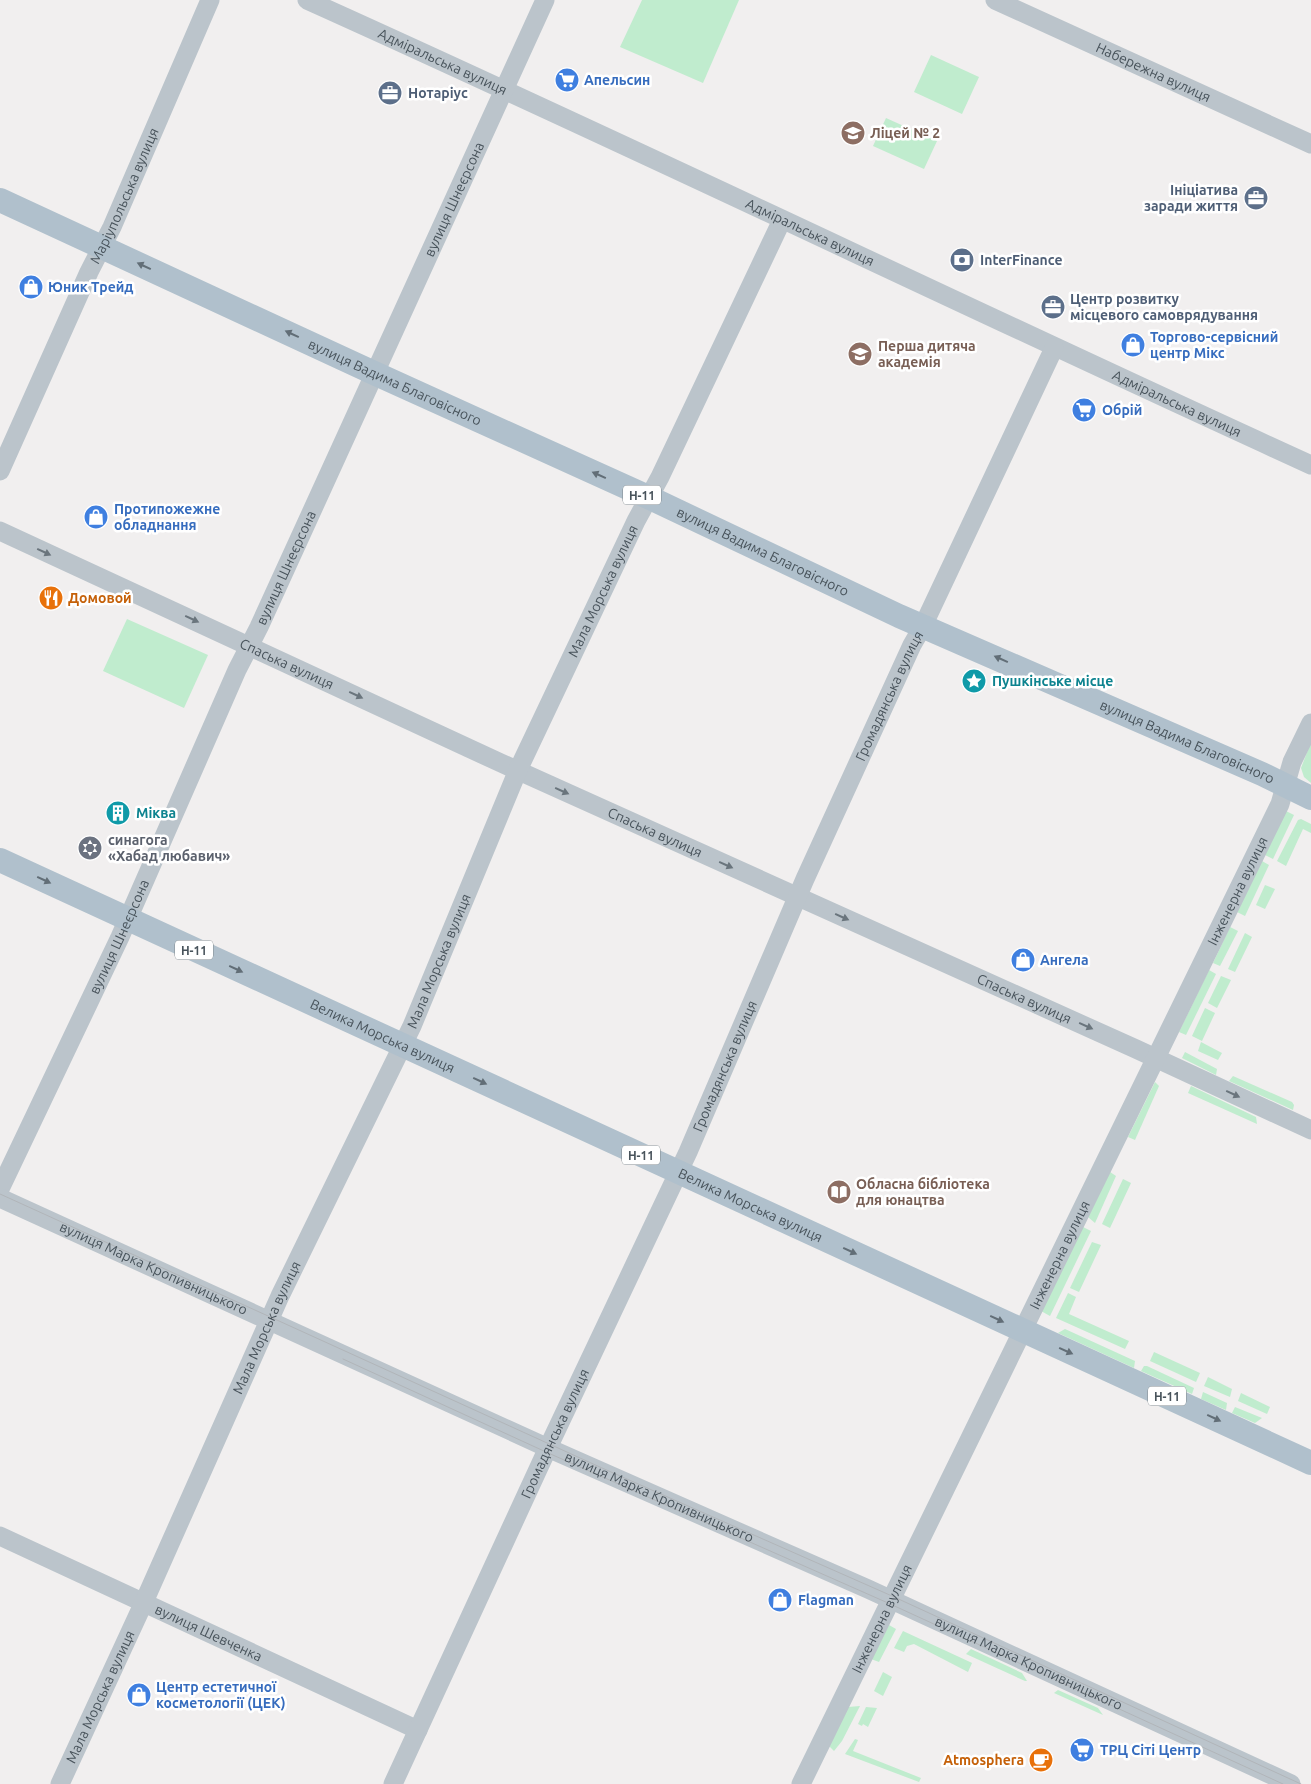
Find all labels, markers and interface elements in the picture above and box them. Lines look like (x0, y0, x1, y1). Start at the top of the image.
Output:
street label: Адміральська вулиця (376, 25, 510, 98)
street label: Набережна вулиця (1093, 39, 1213, 105)
supermarket icon: Апельсин (554, 67, 580, 93)
place label: Апельсин (584, 72, 650, 88)
office icon: Нотаріус (377, 80, 403, 106)
place label: Нотаріус (408, 85, 468, 101)
school or university icon: Ліцей № 2 (840, 120, 866, 146)
street label: Маріупольська вулиця (87, 125, 162, 266)
place label: Ліцей № 2 (870, 125, 940, 141)
street label: вулиця Шнеєрсона (421, 139, 487, 259)
place label: Ініціатива заради життя (1144, 182, 1238, 214)
office icon: Ініціатива заради життя (1243, 185, 1269, 211)
street label: Адміральська вулиця (743, 195, 877, 269)
bank icon: InterFinance (949, 247, 975, 273)
place label: InterFinance (980, 252, 1062, 268)
one-way arrow (137, 262, 151, 270)
shop icon: Юник Трейд (18, 274, 44, 300)
place label: Юник Трейд (48, 279, 134, 295)
place label: Центр розвитку місцевого самоврядування (1070, 291, 1258, 323)
office icon: Центр розвитку місцевого самоврядування (1040, 294, 1066, 320)
place label: Торгово-сервісний центр Мікс (1150, 329, 1278, 361)
one-way arrow (285, 330, 299, 338)
shop icon: Торгово-сервісний центр Мікс (1120, 332, 1146, 358)
street label: вулиця Вадима Благовісного (306, 336, 484, 429)
place label: Перша дитяча академія (878, 338, 976, 370)
school or university icon: Перша дитяча академія (847, 341, 873, 367)
street label: Адміральська вулиця (1110, 367, 1244, 440)
supermarket icon: Обрій (1071, 397, 1097, 423)
place label: Обрій (1102, 402, 1142, 418)
one-way arrow (592, 471, 606, 479)
road number: Н-11 (623, 486, 661, 504)
place label: Протипожежне обладнання (114, 501, 220, 533)
shop icon: Протипожежне обладнання (83, 504, 109, 530)
street label: вулиця Вадима Благовісного (674, 504, 852, 599)
street label: вулиця Шнеєрсона (253, 508, 319, 628)
street label: Мала Морська вулиця (565, 522, 641, 660)
one-way arrow (37, 548, 51, 556)
restaurant icon: Домовой (38, 585, 64, 611)
place label: Домовой (68, 590, 132, 606)
one-way arrow (185, 615, 199, 623)
street label: Громадянська вулиця (852, 628, 926, 763)
street label: Спаська вулиця (237, 635, 336, 692)
one-way arrow (994, 655, 1008, 663)
place icon: Пушкінське місце (961, 668, 987, 694)
place label: Пушкінське місце (992, 673, 1113, 689)
one-way arrow (348, 690, 363, 699)
street label: вулиця Вадима Благовісного (1098, 696, 1277, 787)
one-way arrow (555, 787, 569, 795)
building icon: Міква (105, 800, 131, 826)
street label: Спаська вулиця (605, 804, 705, 861)
place label: Міква (136, 805, 176, 821)
place label: синагога «Хабад любавич» (108, 832, 230, 864)
street label: Інженерна вулиця (1204, 834, 1271, 948)
synagogue icon: синагога «Хабад любавич» (77, 835, 103, 861)
one-way arrow (719, 861, 733, 869)
one-way arrow (37, 877, 51, 885)
street label: вулиця Шнеєрсона (86, 877, 152, 997)
street label: Мала Морська вулиця (404, 891, 474, 1031)
one-way arrow (835, 914, 849, 922)
road number: Н-11 (175, 940, 213, 960)
shop icon: Ангела (1010, 947, 1036, 973)
place label: Ангела (1040, 952, 1089, 968)
one-way arrow (228, 965, 243, 973)
street label: Спаська вулиця (975, 971, 1074, 1027)
street label: Велика Морська вулиця (308, 996, 457, 1076)
street label: Громадянська вулиця (690, 998, 760, 1134)
one-way arrow (1079, 1023, 1093, 1031)
one-way arrow (472, 1076, 487, 1085)
one-way arrow (1226, 1091, 1240, 1099)
road number: Н-11 (622, 1146, 660, 1164)
street label: Велика Морська вулиця (676, 1165, 825, 1245)
place label: Обласна бібліотека для юнацтва (856, 1176, 990, 1208)
library icon: Обласна бібліотека для юнацтва (826, 1179, 852, 1205)
street label: Інженерна вулиця (1026, 1198, 1093, 1312)
street label: вулиця Марка Кропивницького (57, 1218, 250, 1318)
one-way arrow (843, 1247, 857, 1255)
street label: Мала Морська вулиця (229, 1258, 304, 1397)
one-way arrow (990, 1315, 1004, 1323)
one-way arrow (1059, 1347, 1073, 1355)
street label: Громадянська вулиця (518, 1366, 592, 1501)
road number: Н-11 (1148, 1386, 1186, 1405)
one-way arrow (1207, 1414, 1221, 1422)
street label: вулиця Марка Кропивницького (562, 1448, 756, 1546)
street label: Інженерна вулиця (849, 1562, 915, 1676)
shop icon: Flagman (767, 1587, 793, 1613)
place label: Flagman (798, 1592, 854, 1608)
street label: вулиця Шевченка (152, 1601, 265, 1665)
street label: вулиця Марка Кропивницького (932, 1613, 1125, 1713)
street label: Мала Морська вулиця (63, 1628, 138, 1766)
place label: Центр естетичної косметології (ЦЕК) (156, 1679, 286, 1711)
shop icon: Центр естетичної косметології (ЦЕК) (126, 1682, 152, 1708)
supermarket icon: ТРЦ Сіті Центр (1069, 1737, 1095, 1763)
place label: ТРЦ Сіті Центр (1100, 1742, 1201, 1758)
cafe icon: Atmosphera (1028, 1747, 1054, 1773)
place label: Atmosphera (943, 1752, 1024, 1768)

